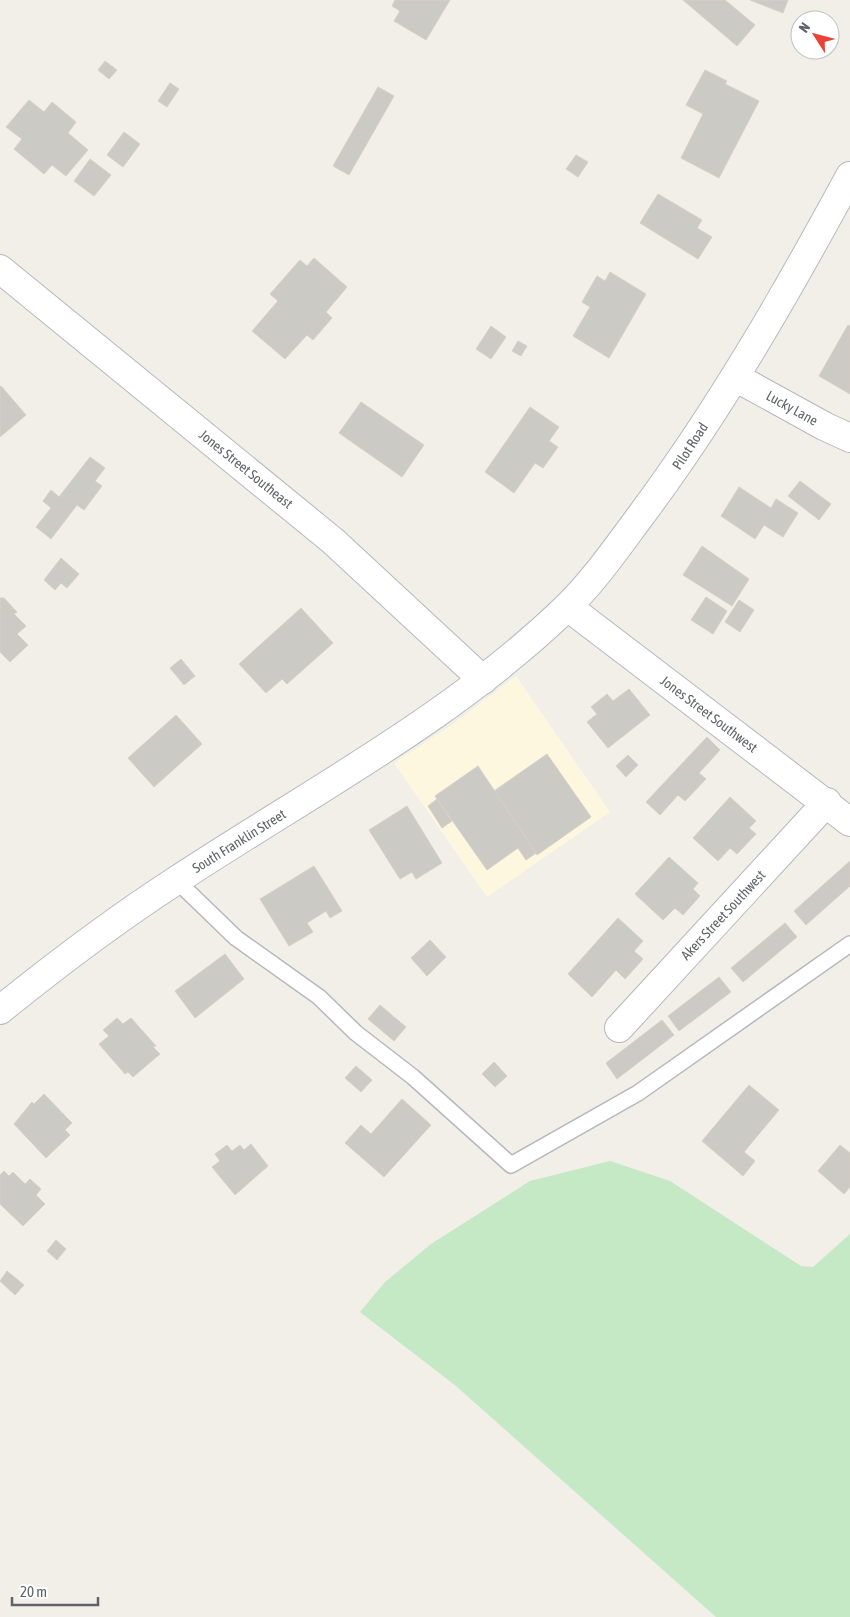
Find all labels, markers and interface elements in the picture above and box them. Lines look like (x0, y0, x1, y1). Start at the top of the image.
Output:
north arrow (790, 10, 840, 60)
text: N (796, 19, 813, 35)
street label: Lucky Lane (764, 387, 820, 429)
street label: Pilot Road (669, 420, 711, 472)
street label: Jones Street Southeast (196, 426, 296, 512)
street label: Jones Street Southwest (657, 672, 761, 756)
street label: South Franklin Street (189, 806, 289, 876)
street label: Akers Street Southwest (677, 867, 769, 963)
scale bar (12, 1574, 99, 1606)
text: 20 m (20, 1583, 47, 1600)

